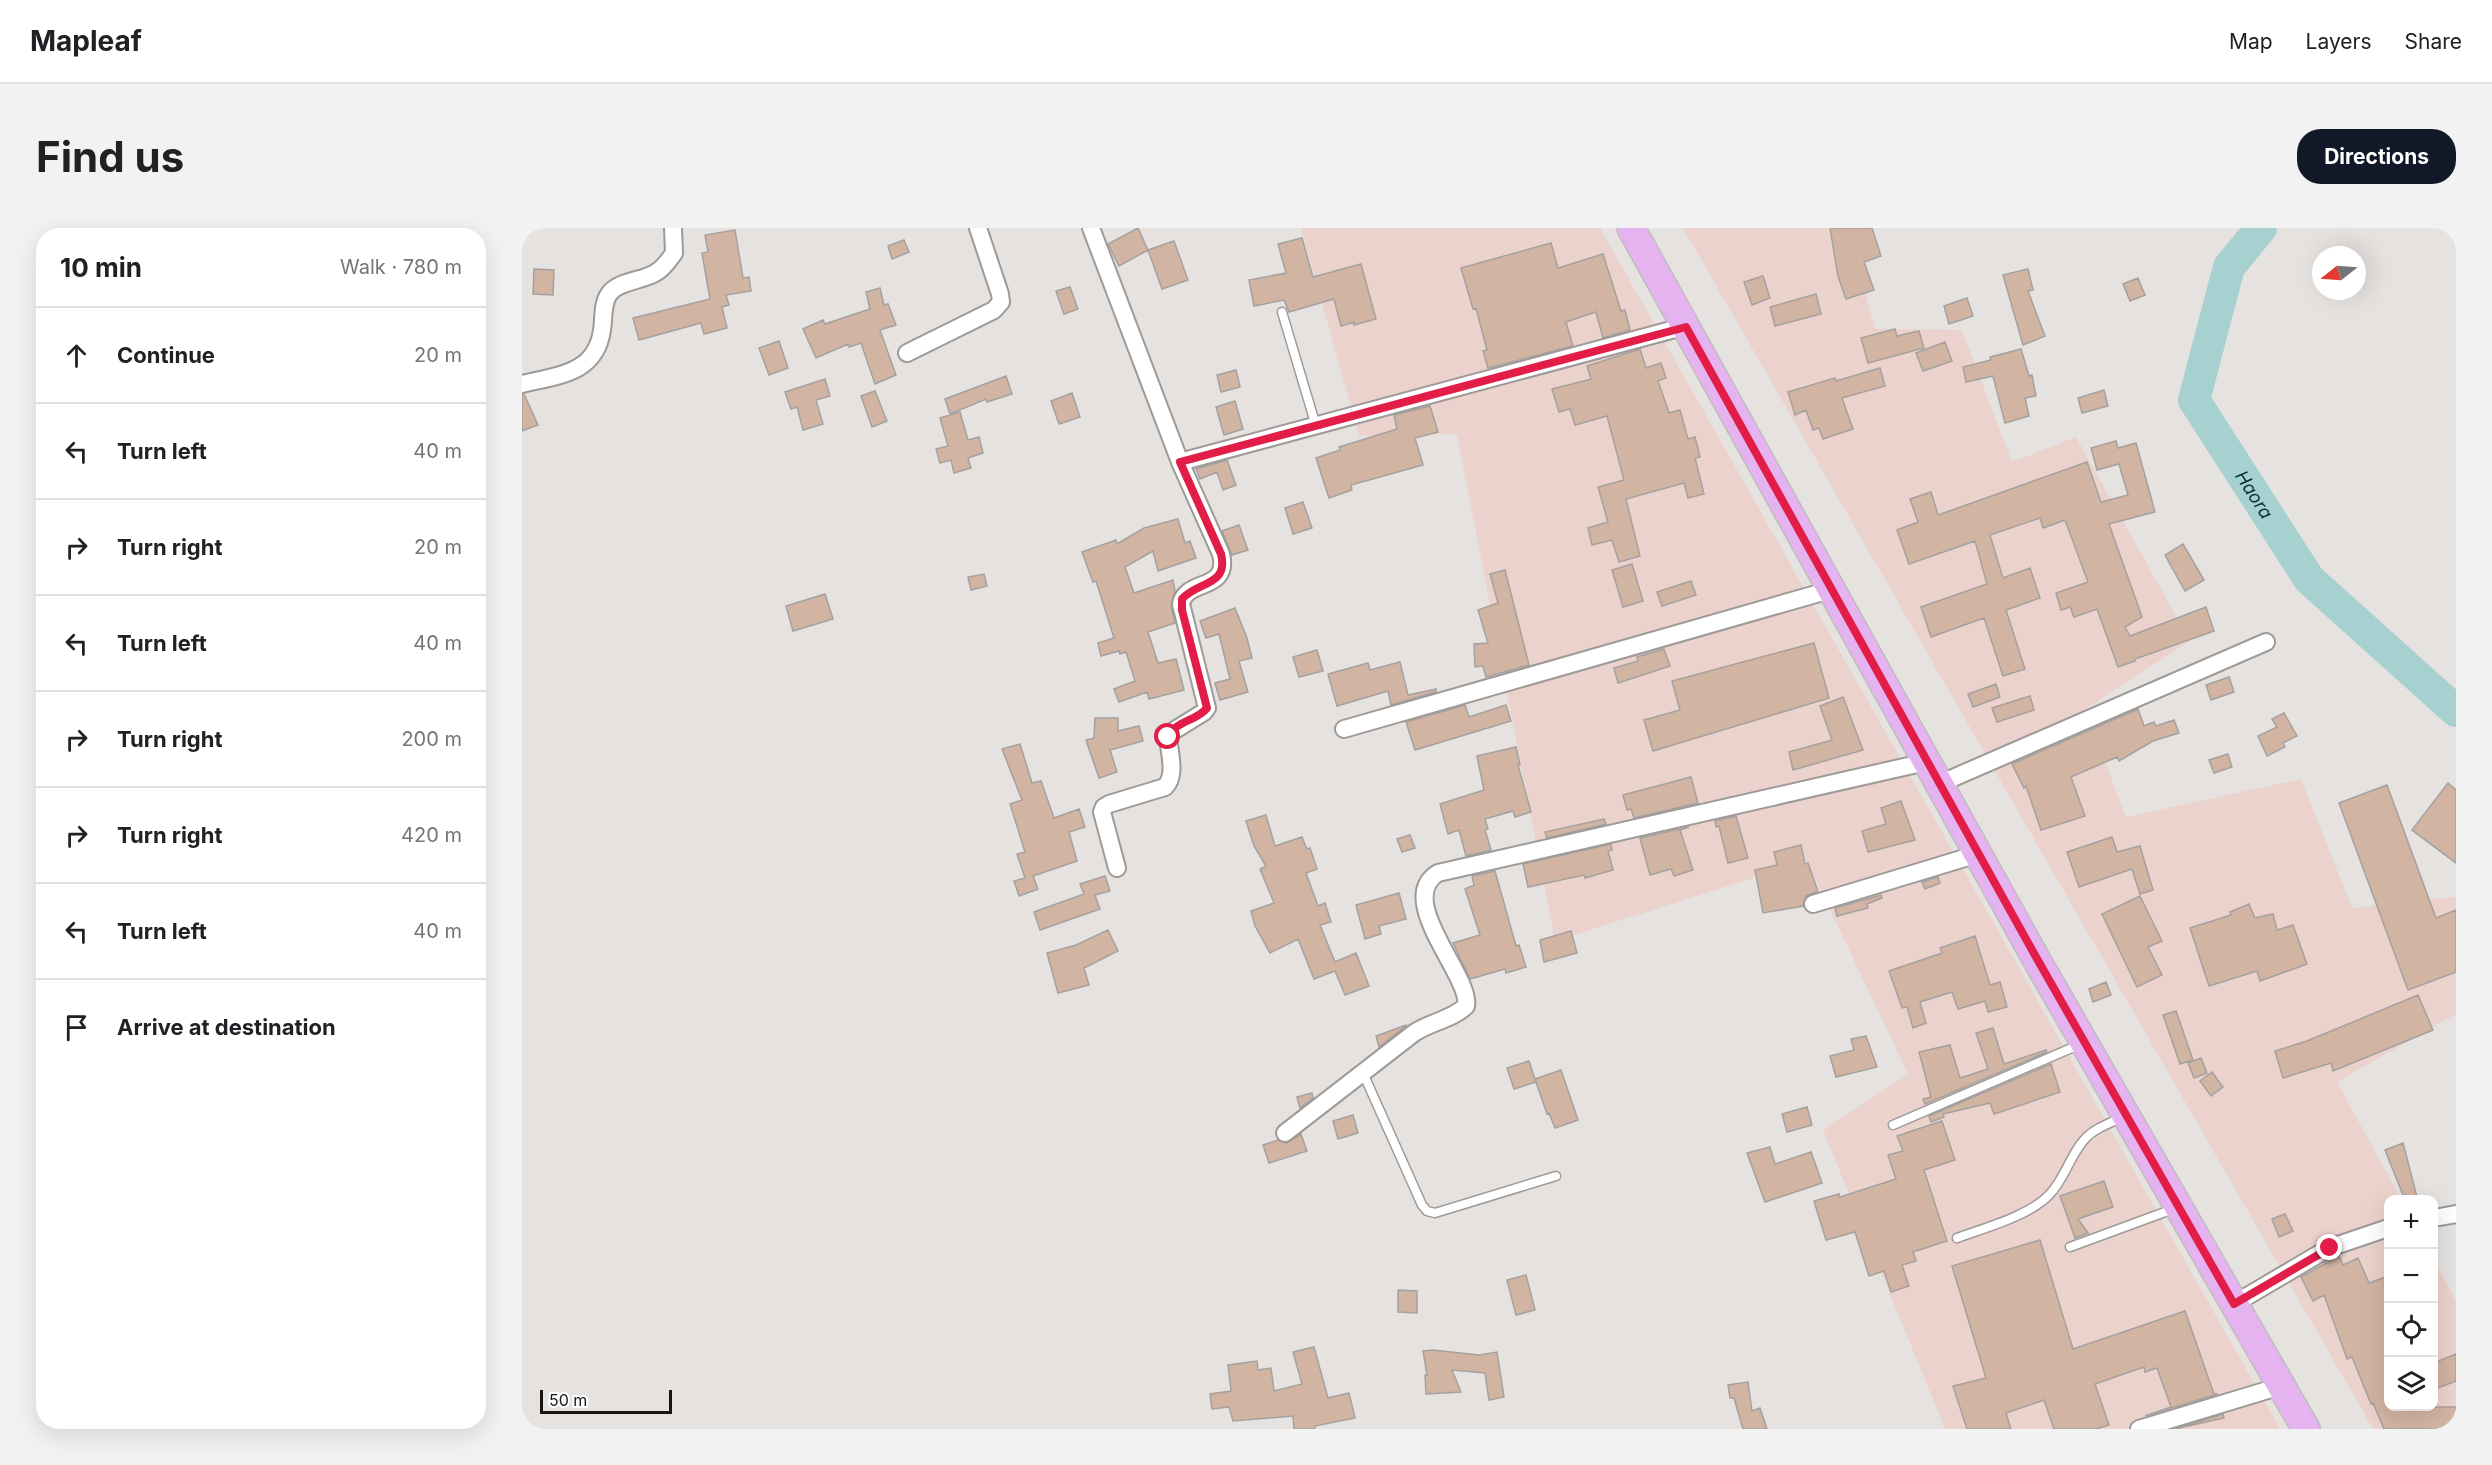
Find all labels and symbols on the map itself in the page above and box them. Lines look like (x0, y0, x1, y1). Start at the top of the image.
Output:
north arrow (2312, 246, 2366, 300)
water label: Haora (2231, 466, 2278, 522)
route start (1154, 723, 1180, 749)
route end (2316, 1234, 2342, 1260)
scale bar (540, 1387, 672, 1414)

